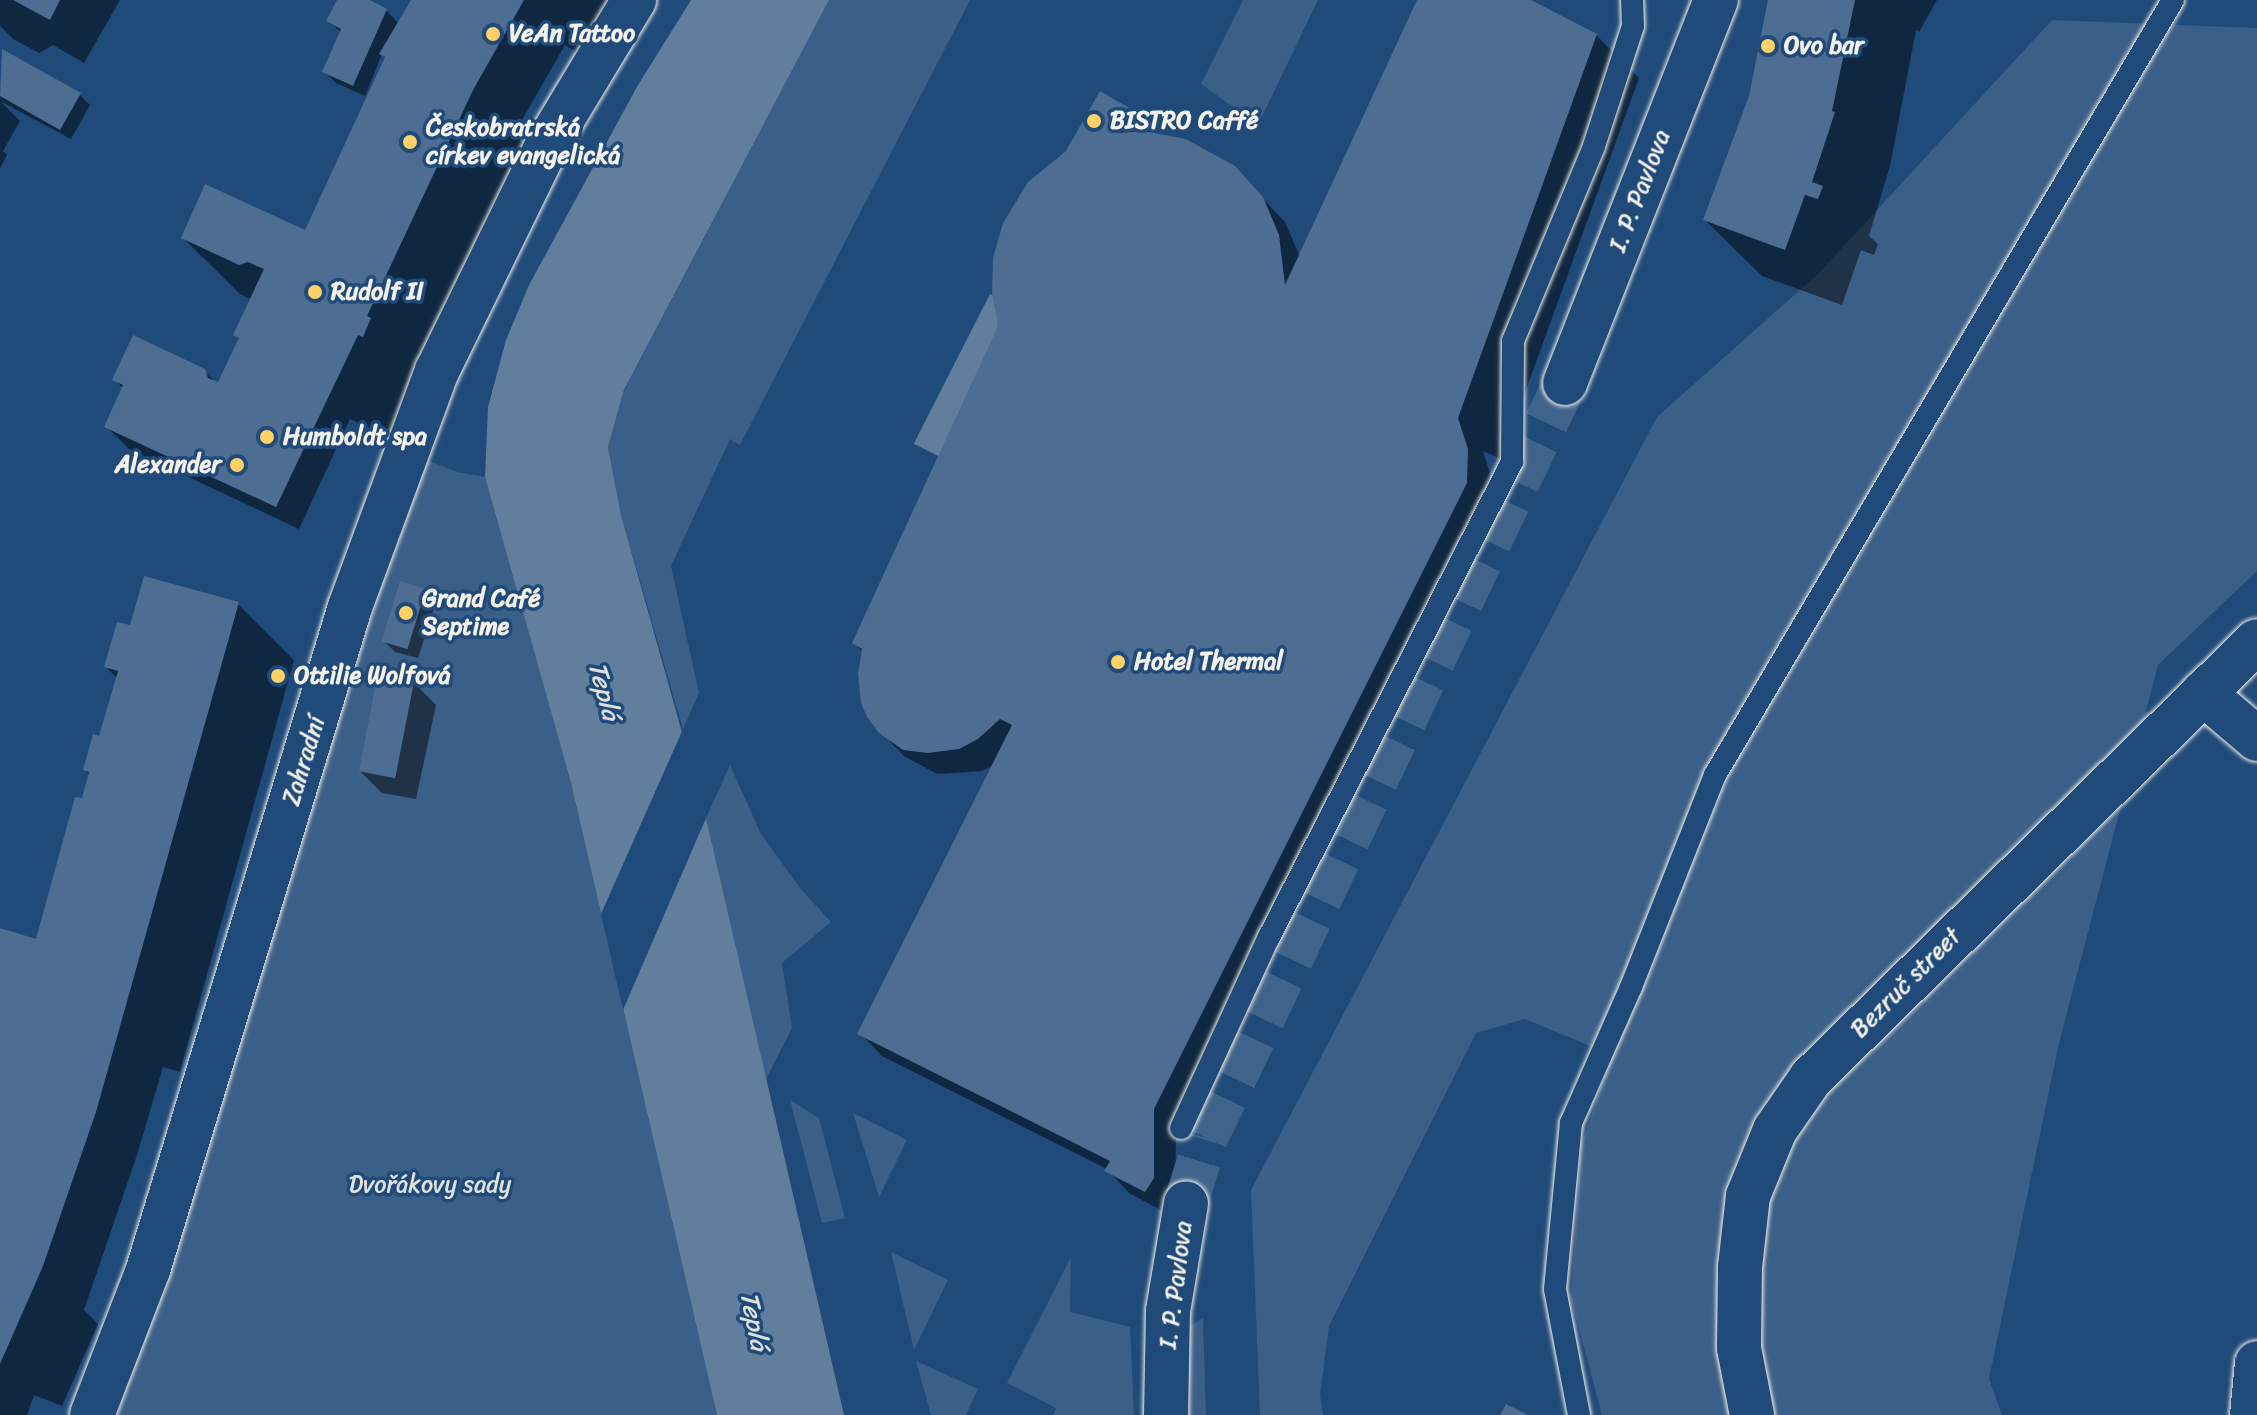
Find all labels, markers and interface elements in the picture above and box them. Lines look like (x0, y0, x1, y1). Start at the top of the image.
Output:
place label: VeAn Tattoo (509, 20, 636, 48)
marker: VeAn Tattoo (484, 25, 502, 43)
place label: Ovo bar (1784, 32, 1864, 60)
marker: Ovo bar (1759, 37, 1777, 55)
place label: BISTRO Caffé (1110, 107, 1259, 135)
marker: BISTRO Caffé (1085, 112, 1103, 130)
place label: Českobratrská církev evangelická (426, 114, 619, 170)
street label: I. P. Pavlova (1604, 126, 1676, 256)
marker: Českobratrská církev evangelická (401, 133, 419, 151)
place label: Rudolf II (331, 278, 424, 306)
marker: Rudolf II (306, 283, 324, 301)
place label: Humboldt spa (283, 423, 428, 451)
marker: Humboldt spa (258, 428, 276, 446)
place label: Alexander (115, 451, 221, 479)
marker: Alexander (228, 456, 246, 474)
place label: Grand Café Septime (422, 585, 541, 641)
marker: Grand Café Septime (397, 604, 415, 622)
place label: Hotel Thermal (1134, 648, 1285, 676)
marker: Hotel Thermal (1109, 653, 1127, 671)
water label: Teplá (581, 658, 627, 724)
place label: Ottilie Wolfová (294, 662, 451, 690)
marker: Ottilie Wolfová (269, 667, 287, 685)
street label: Zahradní (277, 713, 331, 809)
street label: Bezruč street (1844, 921, 1968, 1045)
park label: Dvořákovy sady (349, 1171, 511, 1199)
street label: I. P. Pavlova (1154, 1219, 1198, 1351)
water label: Teplá (733, 1289, 775, 1353)

